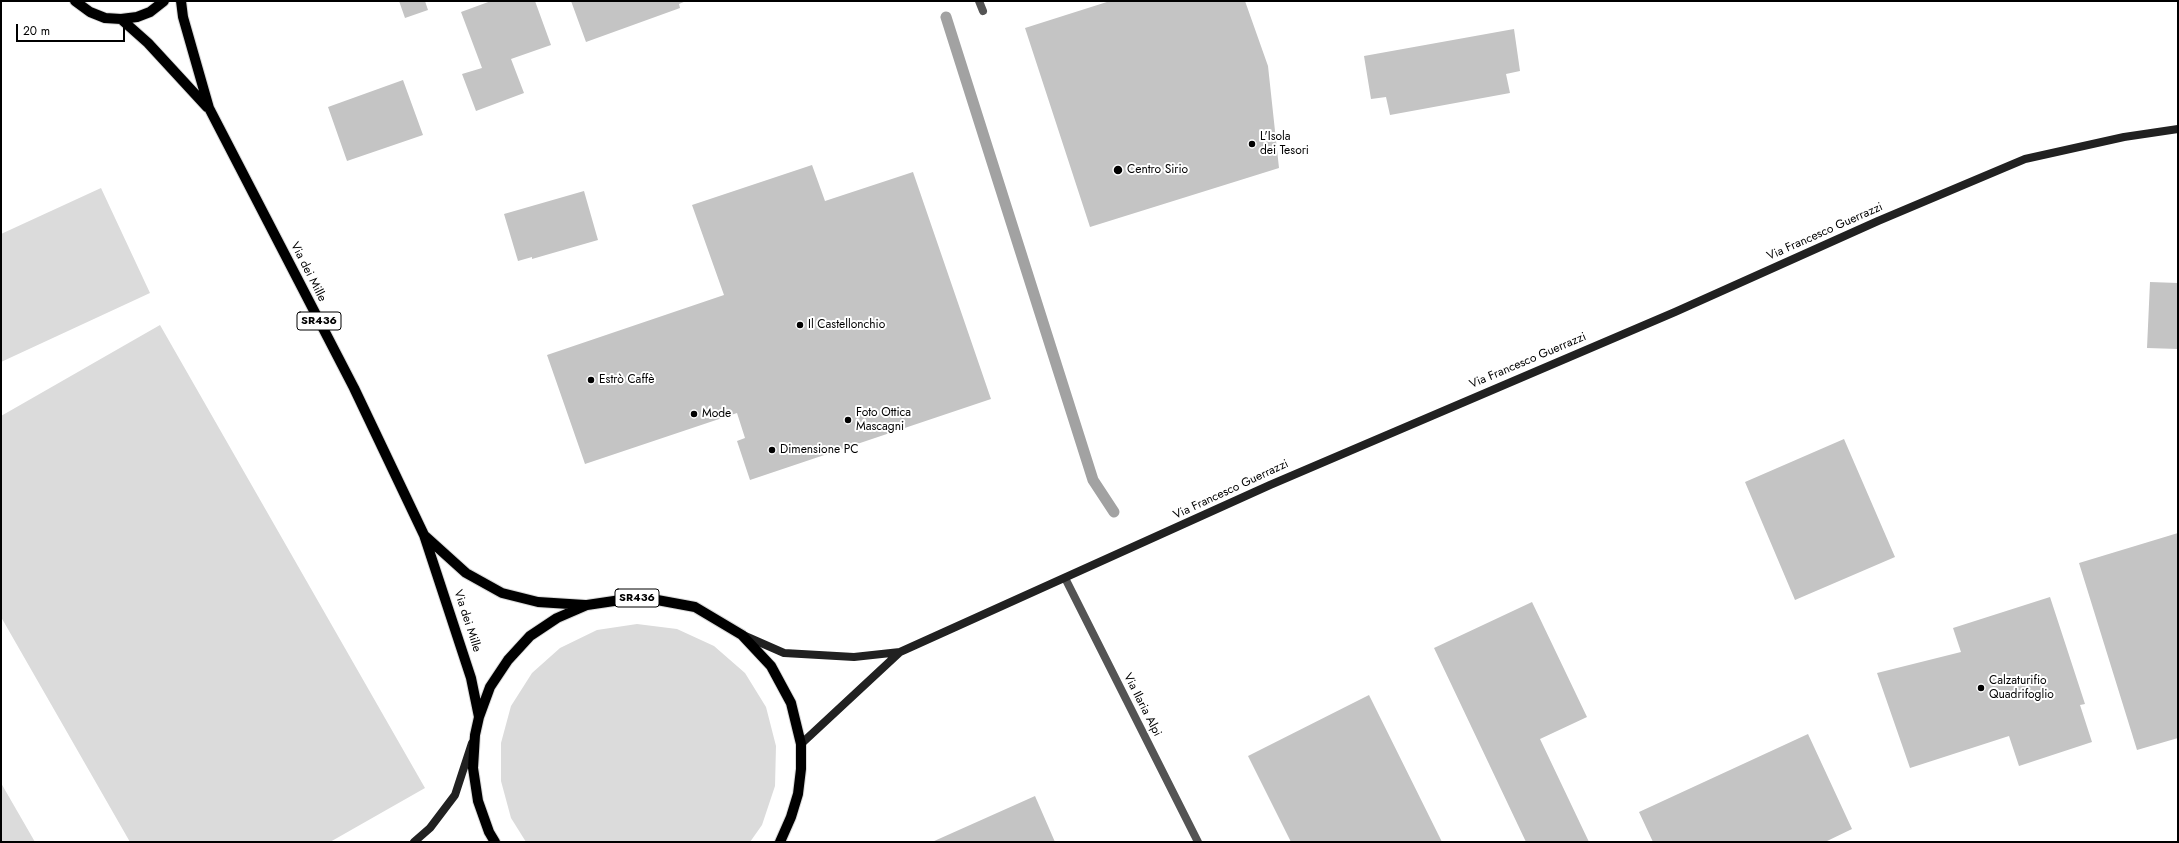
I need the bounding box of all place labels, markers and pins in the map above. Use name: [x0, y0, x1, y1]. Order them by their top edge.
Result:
place label: L'Isola dei Tesori: [1260, 130, 1309, 158]
marker: L'Isola dei Tesori: [1247, 139, 1257, 149]
place label: Centro Sirio: [1127, 163, 1188, 177]
marker: Centro Sirio: [1112, 164, 1124, 176]
place label: Il Castellonchio: [808, 318, 885, 332]
marker: Il Castellonchio: [795, 320, 805, 330]
place label: Estrò Caffè: [599, 373, 654, 387]
marker: Estrò Caffè: [586, 375, 596, 385]
place label: Foto Ottica Mascagni: [856, 406, 911, 434]
place label: Mode: [702, 407, 731, 421]
marker: Mode: [689, 409, 699, 419]
marker: Foto Ottica Mascagni: [843, 415, 853, 425]
place label: Dimensione PC: [780, 443, 859, 457]
marker: Dimensione PC: [767, 445, 777, 455]
place label: Calzaturifio Quadrifoglio: [1989, 674, 2054, 702]
marker: Calzaturifio Quadrifoglio: [1976, 683, 1986, 693]

